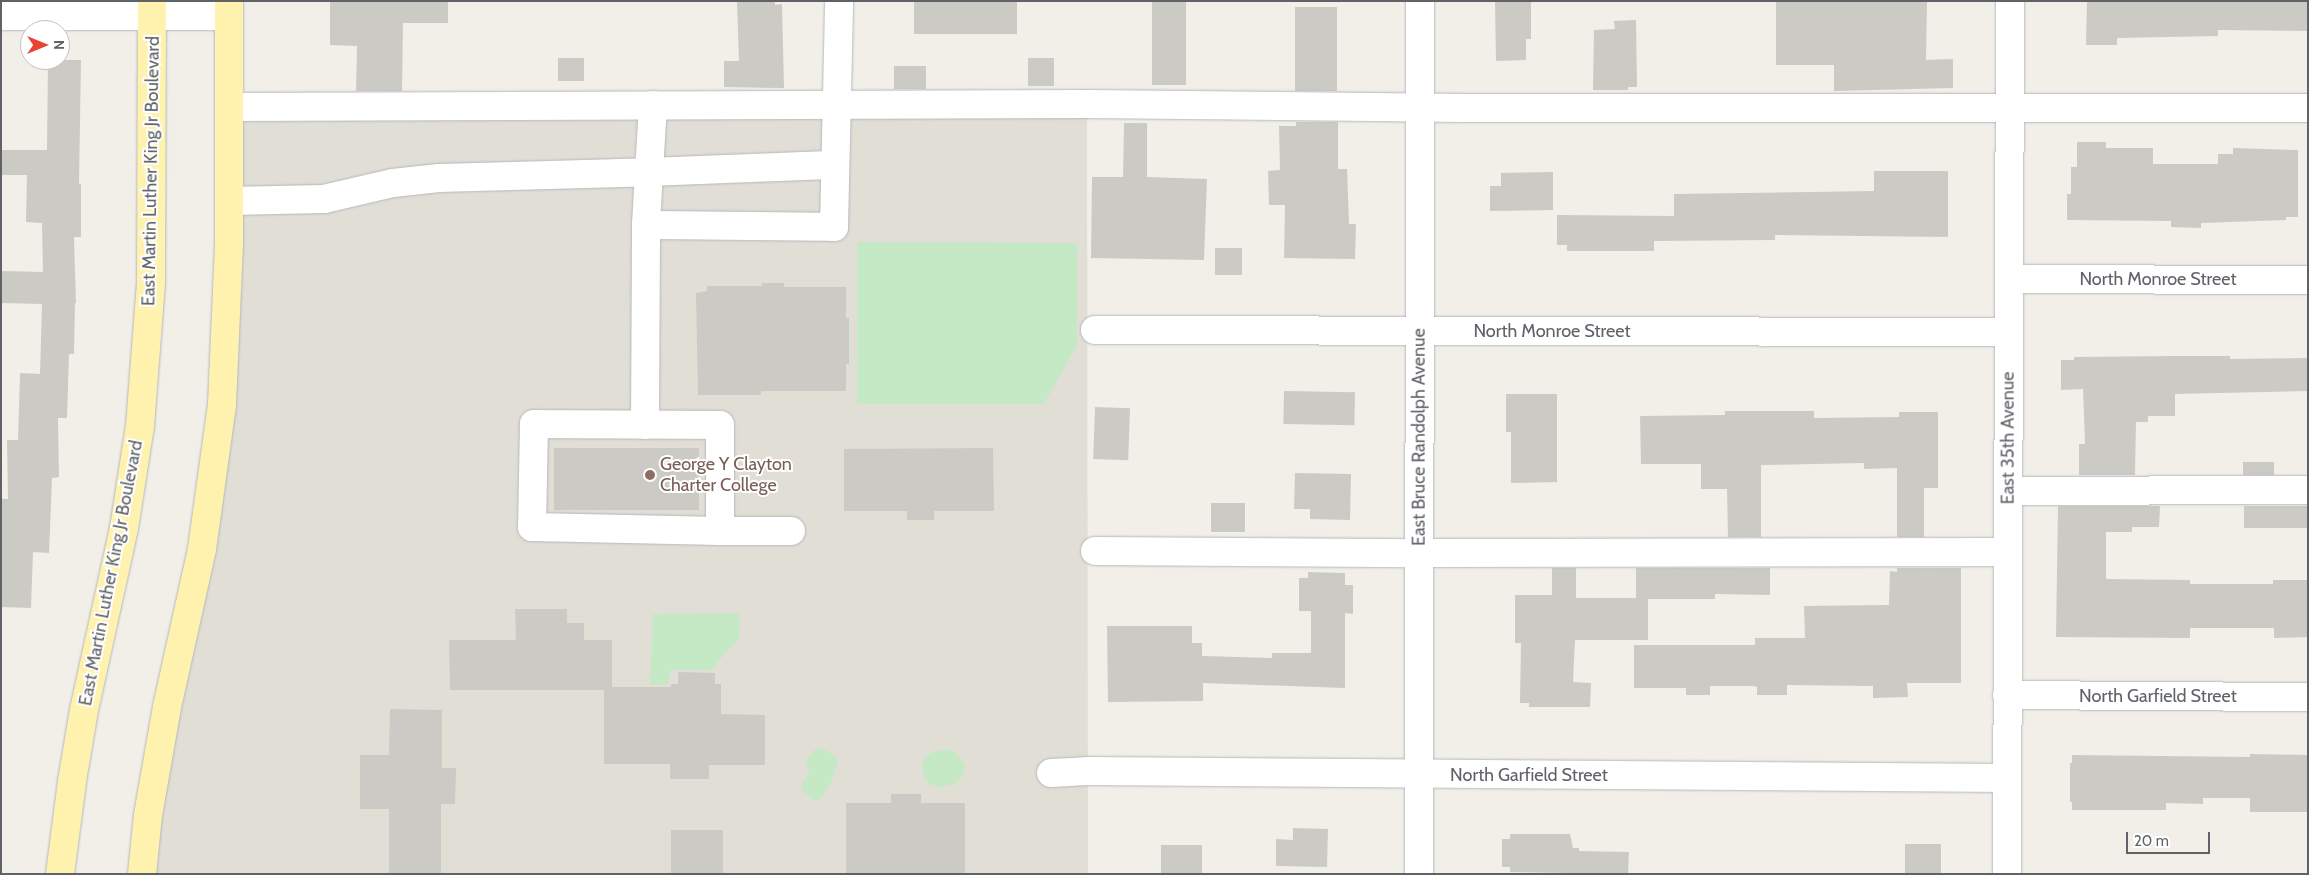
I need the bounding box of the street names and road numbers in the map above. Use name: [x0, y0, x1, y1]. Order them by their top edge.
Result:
street label: East Martin Luther King Jr Boulevard: [138, 36, 164, 306]
street label: North Monroe Street: [2079, 268, 2237, 290]
street label: North Monroe Street: [1473, 320, 1631, 342]
street label: East Bruce Randolph Avenue: [1408, 328, 1430, 546]
street label: East 35th Avenue: [1997, 372, 2019, 504]
street label: East Martin Luther King Jr Boulevard: [75, 438, 147, 708]
street label: North Garfield Street: [2079, 685, 2237, 707]
street label: North Garfield Street: [1450, 764, 1608, 786]

